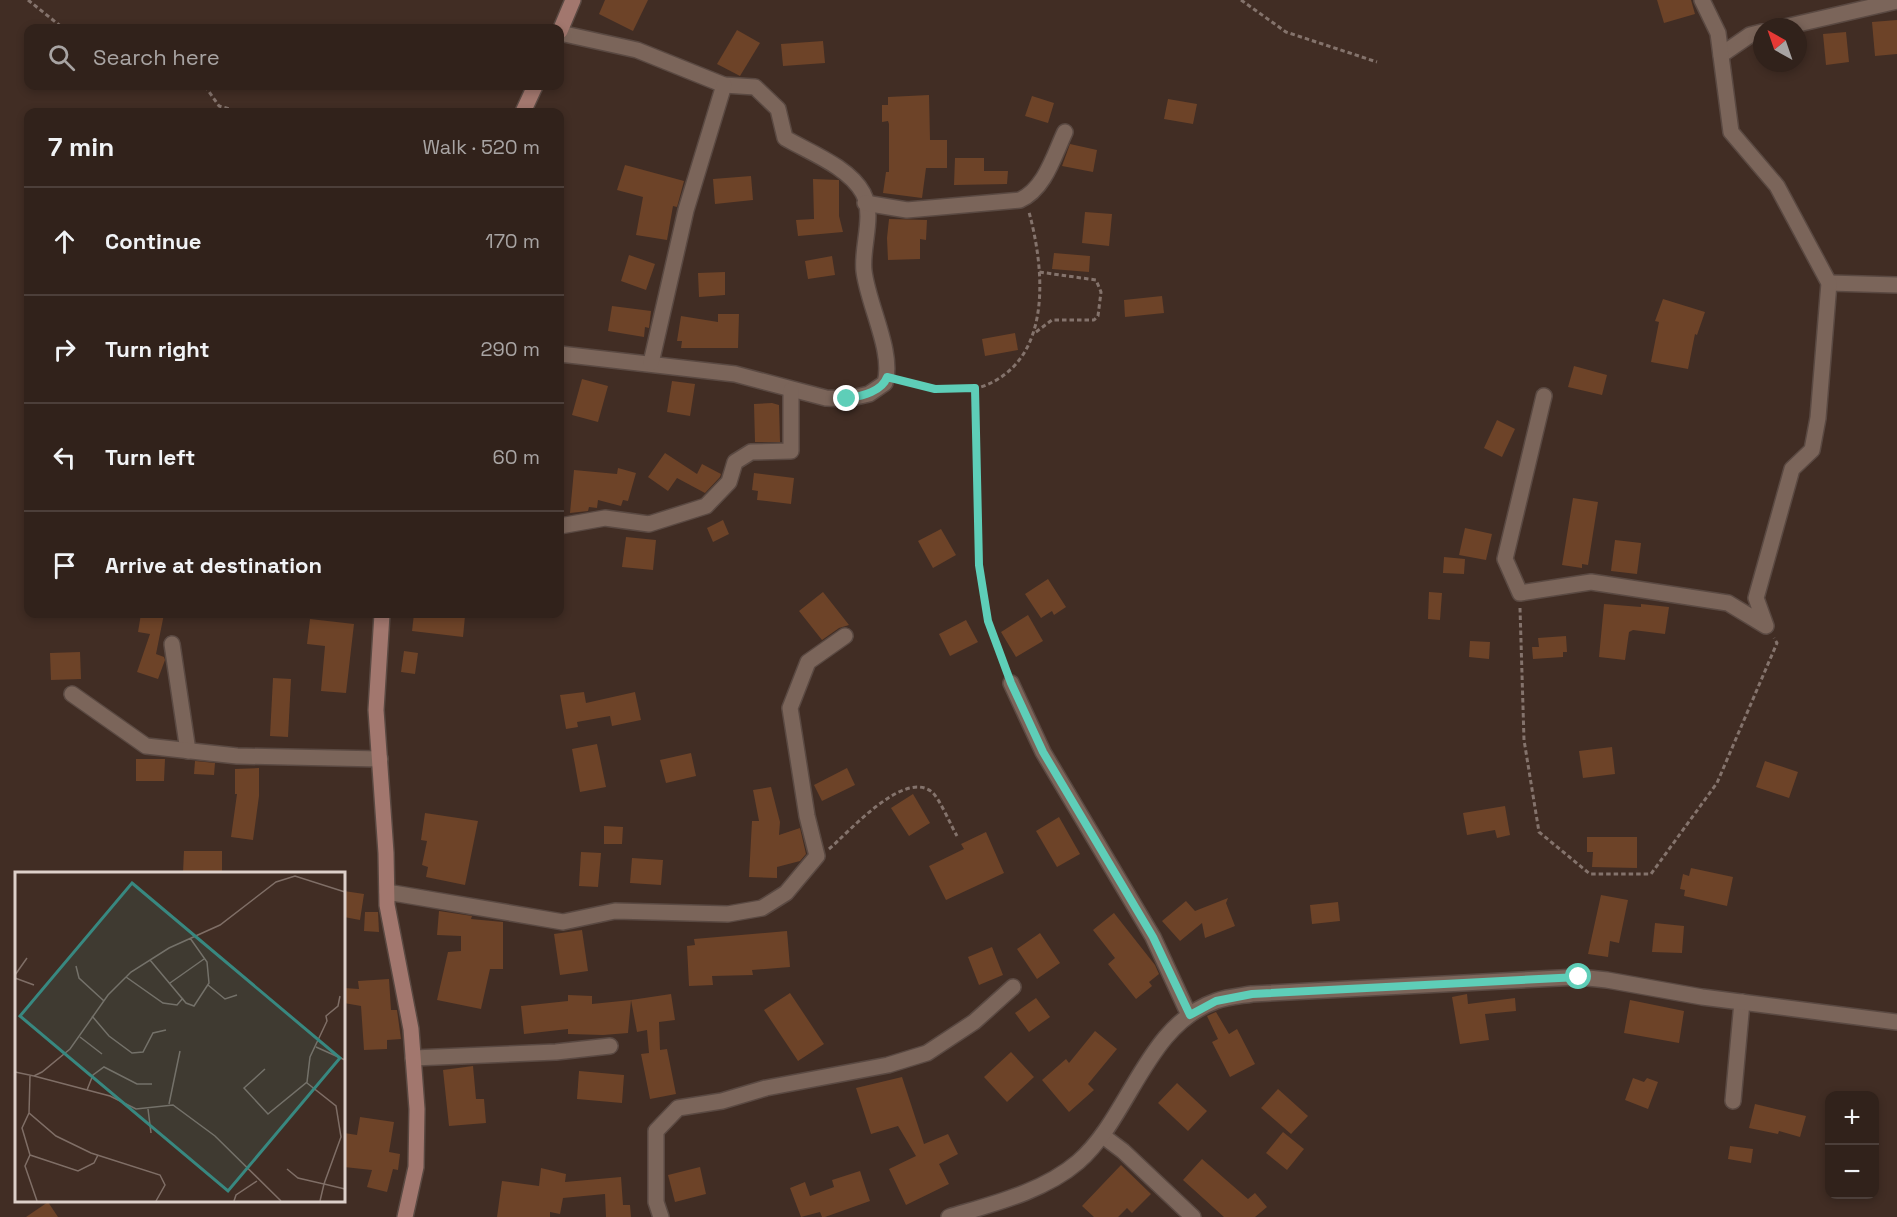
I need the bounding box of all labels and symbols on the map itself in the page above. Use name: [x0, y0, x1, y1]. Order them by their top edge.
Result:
north arrow: [1753, 18, 1807, 72]
route end: [833, 385, 859, 411]
inset map: [15, 872, 345, 1202]
route start: [1565, 963, 1591, 989]

